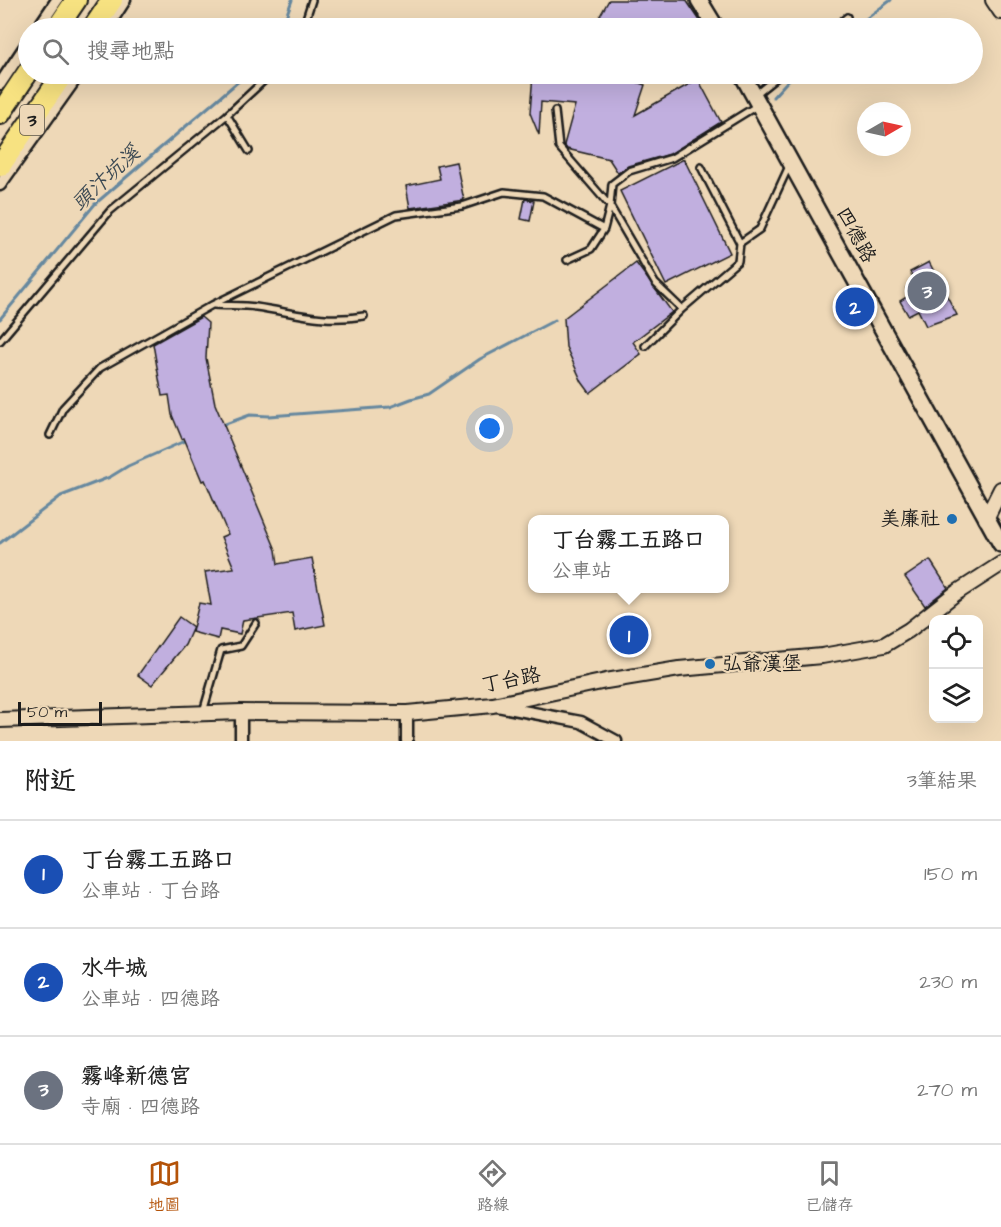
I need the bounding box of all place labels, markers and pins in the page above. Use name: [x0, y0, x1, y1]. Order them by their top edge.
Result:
pin: 3: [908, 268, 946, 314]
pin: 2: [836, 284, 874, 330]
place label: 美廉社: [880, 505, 940, 533]
marker: 美廉社: [945, 512, 959, 526]
pin: 1: [610, 612, 648, 658]
place label: 弘爺漢堡: [722, 650, 802, 678]
marker: 弘爺漢堡: [703, 657, 717, 671]

